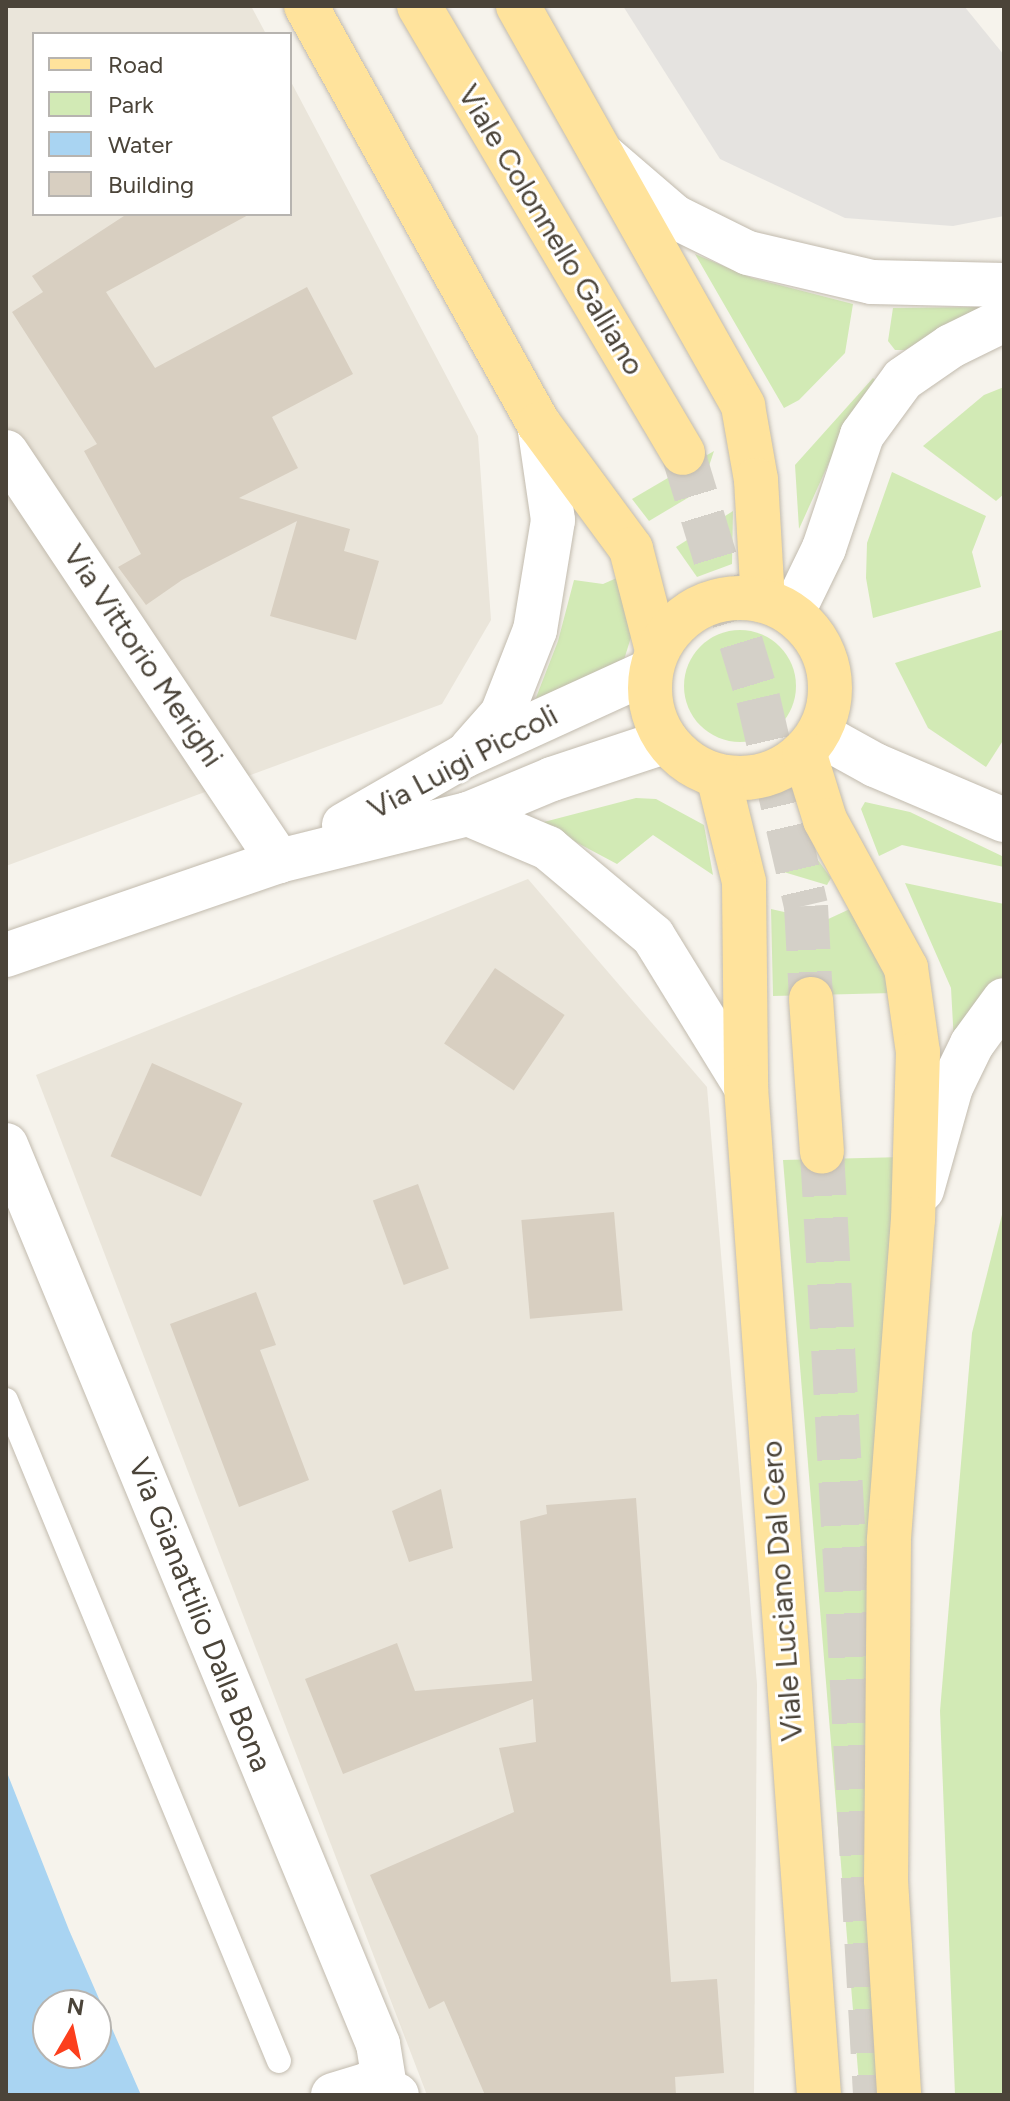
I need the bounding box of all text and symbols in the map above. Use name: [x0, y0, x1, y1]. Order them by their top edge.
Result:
legend: [32, 32, 292, 216]
text: Road: [108, 50, 163, 79]
street label: Viale Colonnello Galliano: [450, 78, 652, 382]
text: Park: [108, 90, 154, 119]
text: Water: [108, 130, 173, 159]
text: Building: [108, 170, 194, 199]
street label: Via Vittorio Merighi: [55, 538, 231, 774]
street label: Via Luigi Piccoli: [362, 697, 564, 827]
street label: Viale Luciano Dal Cero: [754, 1439, 810, 1743]
street label: Via Gianattilio Dalla Bona: [121, 1453, 279, 1777]
north arrow: [32, 1989, 112, 2069]
text: N: [65, 1992, 86, 2021]

